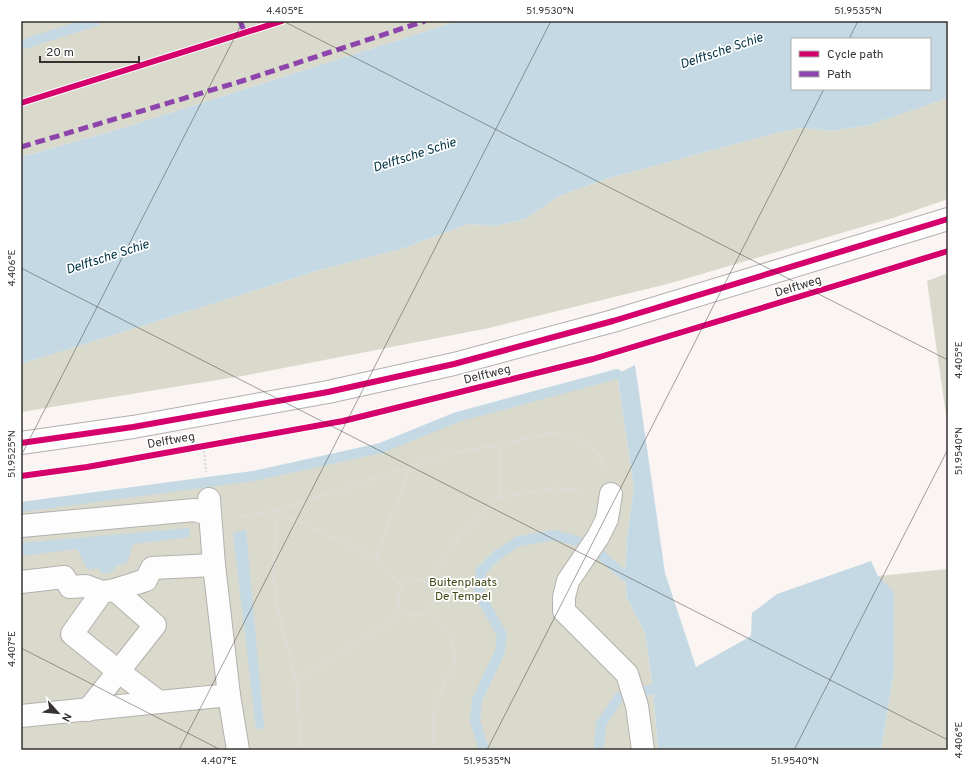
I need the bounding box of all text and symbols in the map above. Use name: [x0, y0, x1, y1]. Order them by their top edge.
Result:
text: 4.405°E: [266, 5, 304, 18]
text: 51.9530°N: [526, 5, 574, 18]
text: 51.9535°N: [834, 5, 882, 18]
water label: Delftsche Schie: [678, 30, 765, 74]
scale bar: [40, 38, 139, 64]
legend: [791, 38, 931, 90]
text: 20 m: [46, 45, 74, 61]
text: Cycle path: [827, 47, 884, 63]
text: Path: [827, 67, 852, 83]
water label: Delftsche Schie: [371, 135, 458, 177]
water label: Delftsche Schie: [64, 237, 151, 279]
text: 4.406°E: [6, 249, 19, 287]
street label: Delftweg: [773, 272, 824, 302]
text: 4.405°E: [953, 341, 966, 379]
street label: Delftweg: [462, 361, 512, 389]
text: 51.9540°N: [953, 427, 966, 475]
street label: Delftweg: [146, 429, 196, 453]
text: 51.9525°N: [6, 430, 19, 478]
park label: Buitenplaats De Tempel: [429, 575, 497, 605]
text: 4.407°E: [6, 631, 19, 667]
north arrow: [38, 693, 78, 733]
text: N: [58, 710, 74, 724]
text: 4.406°E: [953, 721, 966, 759]
text: 4.407°E: [201, 755, 237, 768]
text: 51.9535°N: [463, 755, 511, 768]
text: 51.9540°N: [771, 755, 819, 768]

